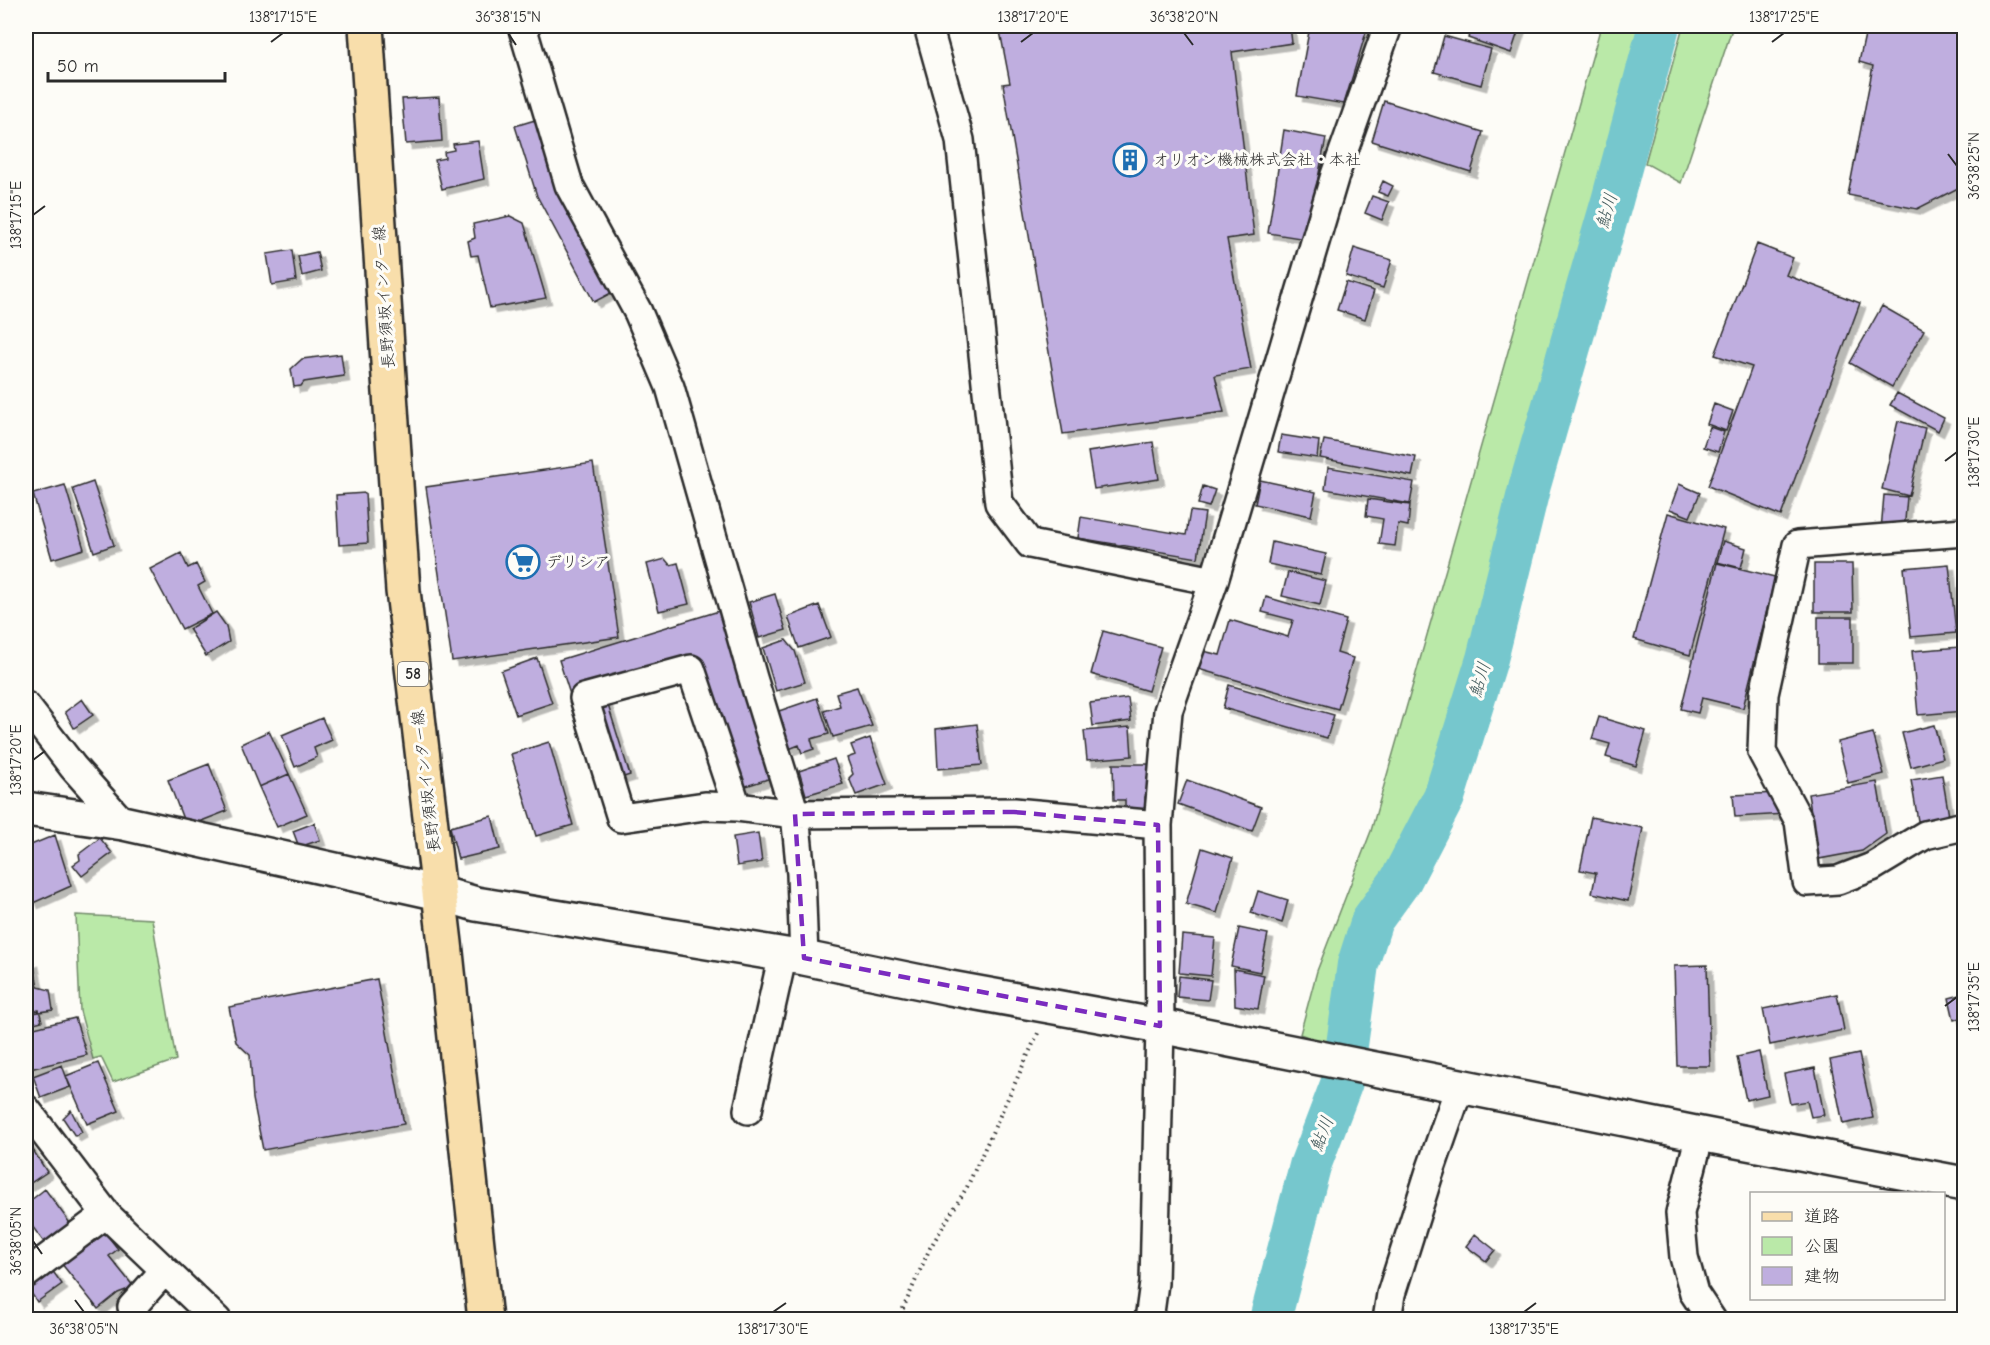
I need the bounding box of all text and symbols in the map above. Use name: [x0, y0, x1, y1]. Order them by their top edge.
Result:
text: 138°17'15"E: [249, 8, 317, 26]
text: 36°38'15"N: [475, 8, 541, 26]
text: 138°17'20"E: [997, 8, 1069, 26]
text: 36°38'20"N: [1150, 8, 1218, 26]
text: 138°17'25"E: [1749, 8, 1819, 26]
scale bar: [48, 45, 225, 83]
text: 50 m: [57, 56, 99, 77]
text: 36°38'25"N: [1965, 132, 1983, 200]
building icon: オリオン機械株式会社・本社: [1112, 142, 1148, 178]
place label: オリオン機械株式会社・本社: [1153, 151, 1361, 169]
text: 138°17'15"E: [7, 181, 25, 249]
water label: 鮎川: [1592, 191, 1622, 231]
street label: 長野須坂インター線: [370, 225, 398, 369]
text: 138°17'30"E: [1965, 417, 1983, 487]
supermarket icon: デリシア: [505, 544, 541, 580]
place label: デリシア: [546, 553, 610, 571]
water label: 鮎川: [1465, 660, 1495, 700]
road number: 58: [398, 662, 428, 686]
street label: 長野須坂インター線: [408, 709, 444, 853]
text: 138°17'20"E: [7, 724, 25, 796]
text: 138°17'35"E: [1965, 962, 1983, 1032]
water label: 鮎川: [1306, 1113, 1338, 1155]
legend: [1750, 1192, 1945, 1300]
text: 道路: [1804, 1206, 1840, 1227]
text: 36°38'05"N: [7, 1207, 25, 1275]
text: 公園: [1804, 1236, 1840, 1257]
text: 建物: [1804, 1266, 1840, 1287]
text: 36°38'05"N: [50, 1320, 118, 1338]
text: 138°17'30"E: [738, 1320, 808, 1338]
text: 138°17'35"E: [1489, 1320, 1559, 1338]

